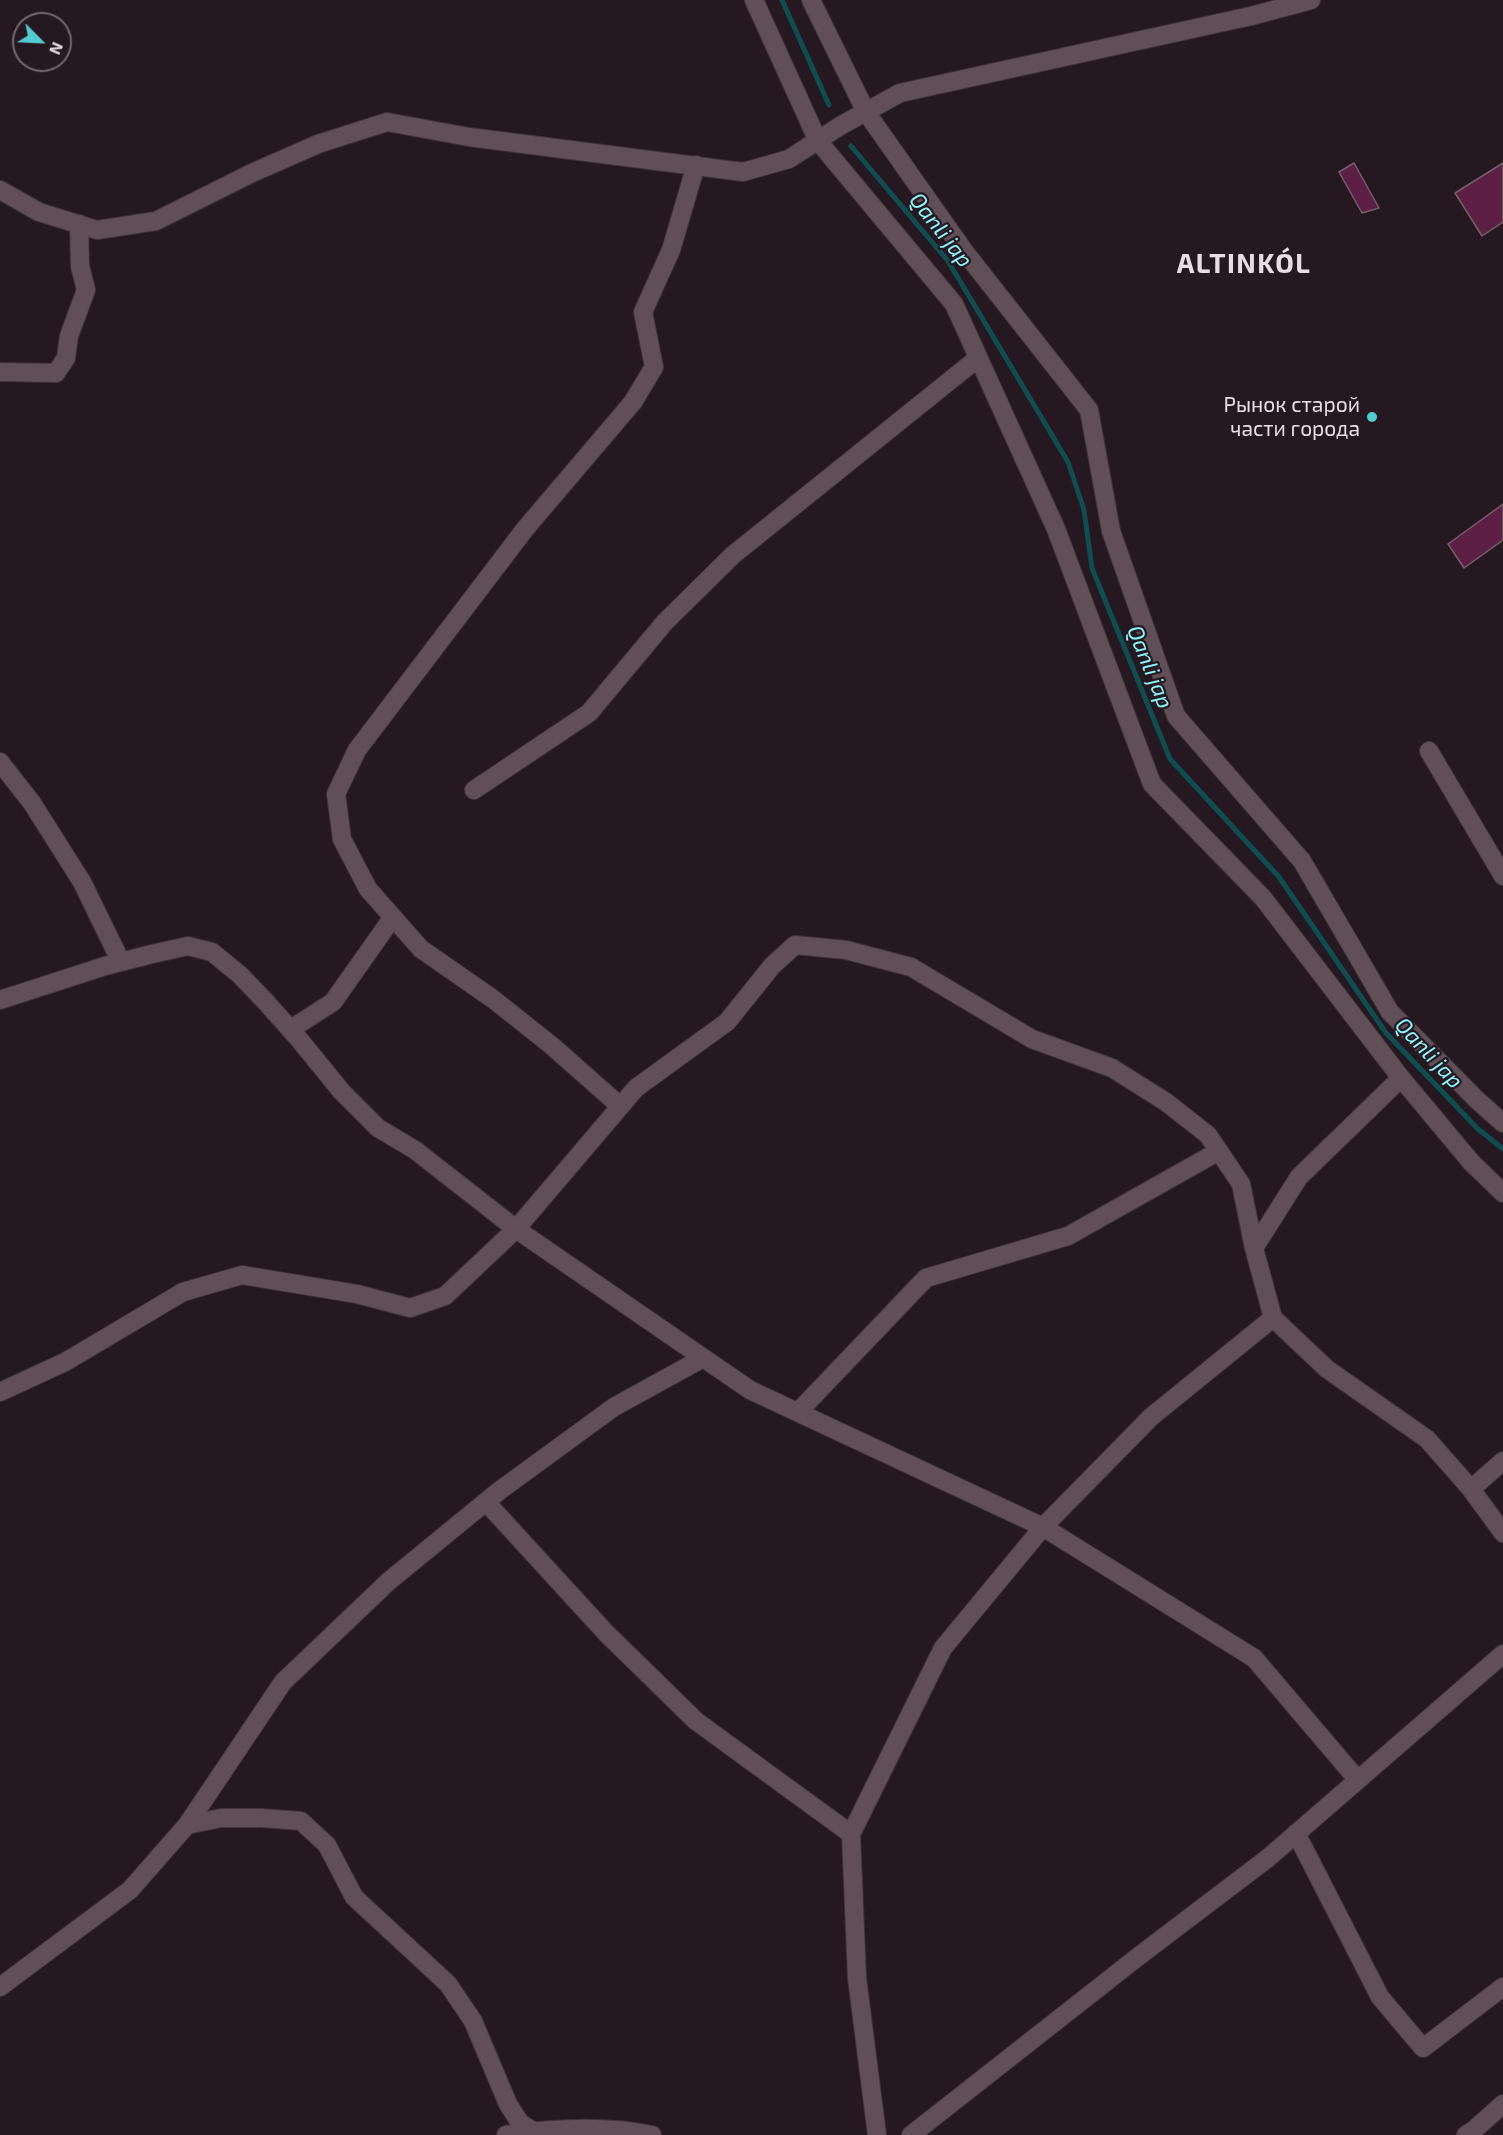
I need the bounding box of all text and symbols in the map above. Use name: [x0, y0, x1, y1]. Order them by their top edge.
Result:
north arrow: [12, 12, 72, 72]
text: N: [46, 40, 68, 58]
water label: Qanli jap: [904, 187, 978, 273]
district label: ALTINKÓL: [1177, 248, 1311, 280]
place label: Рынок старой части города: [1224, 392, 1360, 442]
marker: Рынок старой части города: [1365, 410, 1379, 424]
water label: Qanli jap: [1121, 622, 1179, 712]
water label: Qanli jap: [1390, 1012, 1468, 1094]

